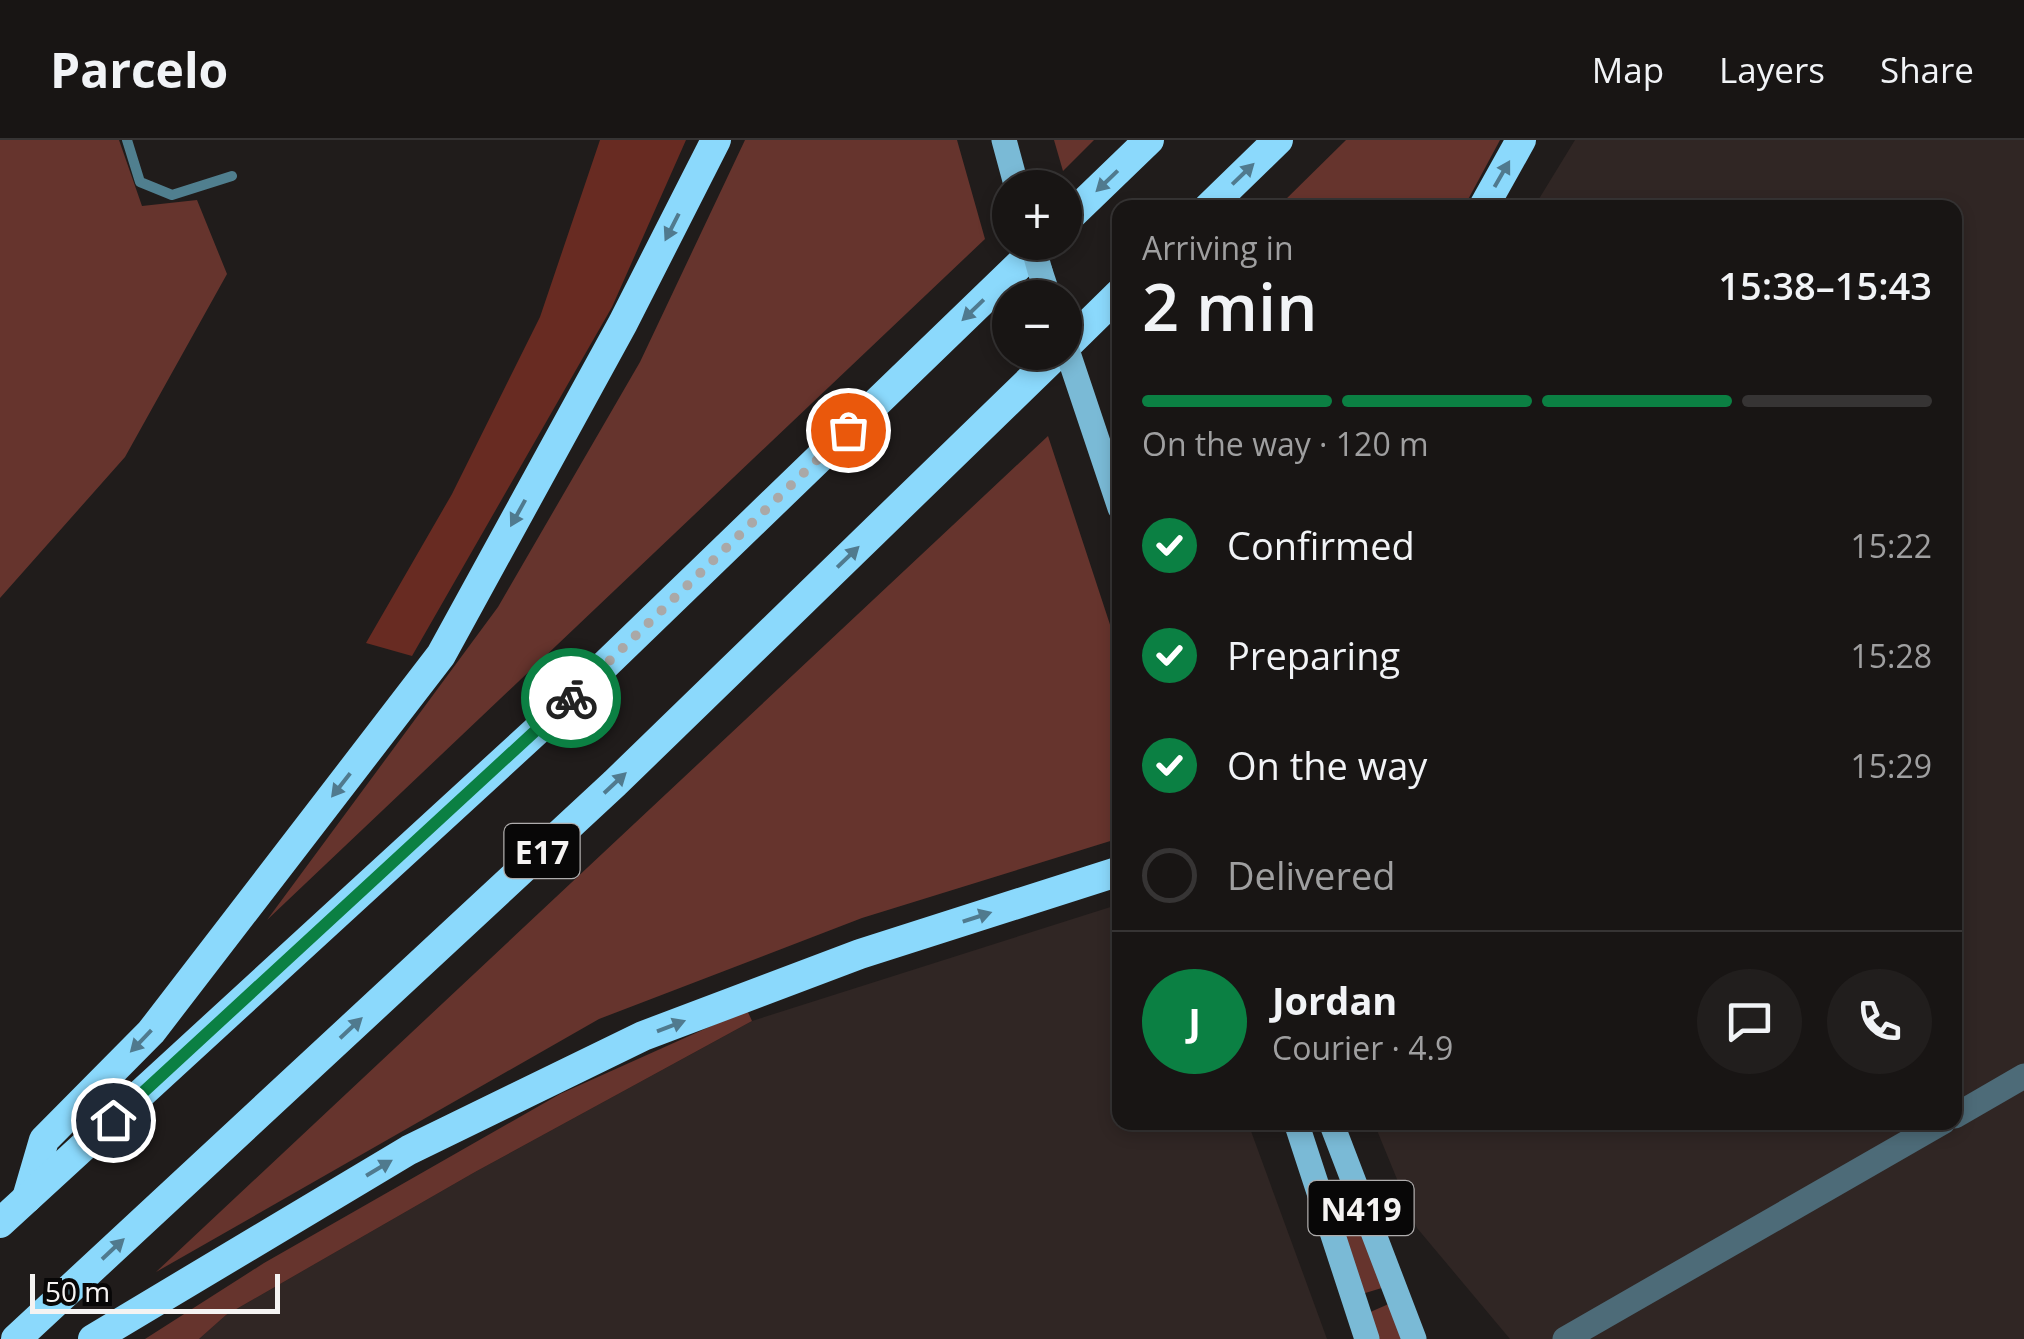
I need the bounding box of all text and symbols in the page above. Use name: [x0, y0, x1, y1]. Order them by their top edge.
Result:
text: Parcelo: [50, 37, 228, 102]
text: Map: [1592, 46, 1664, 93]
text: Layers: [1719, 46, 1825, 93]
text: Share: [1880, 46, 1974, 93]
one-way arrow: [1492, 160, 1510, 188]
one-way arrow: [1231, 163, 1255, 186]
one-way arrow: [1096, 169, 1120, 192]
map controls: [992, 170, 1082, 370]
button: +: [992, 170, 1082, 260]
one-way arrow: [664, 213, 681, 242]
text: Arriving in: [1142, 226, 1294, 269]
text: 15:38–15:43: [1718, 259, 1932, 311]
text: 2 min: [1142, 262, 1317, 350]
button: −: [992, 280, 1082, 370]
one-way arrow: [961, 298, 985, 321]
pin: [806, 388, 891, 473]
icon: bag: [821, 403, 876, 458]
text: On the way · 120 m: [1142, 422, 1429, 465]
one-way arrow: [510, 499, 527, 528]
icon: check: [1142, 518, 1197, 573]
text: Confirmed: [1227, 519, 1415, 571]
text: 15:22: [1850, 524, 1932, 567]
one-way arrow: [836, 546, 860, 569]
icon: check: [1142, 628, 1197, 683]
text: Preparing: [1227, 629, 1400, 681]
text: 15:28: [1850, 634, 1932, 677]
courier: [521, 648, 621, 748]
icon: bike: [544, 671, 599, 726]
icon: check: [1142, 738, 1197, 793]
text: On the way: [1227, 739, 1427, 791]
text: 15:29: [1850, 744, 1932, 787]
one-way arrow: [330, 771, 351, 797]
one-way arrow: [603, 772, 627, 795]
road number: E17: [504, 824, 580, 878]
text: Delivered: [1227, 849, 1396, 901]
one-way arrow: [962, 908, 992, 923]
button: chat: [1697, 969, 1802, 1074]
button: phone: [1827, 969, 1932, 1074]
text: Jordan: [1272, 974, 1397, 1026]
text: J: [1188, 995, 1201, 1047]
one-way arrow: [339, 1017, 363, 1040]
one-way arrow: [657, 1018, 687, 1033]
text: Courier · 4.9: [1272, 1026, 1453, 1069]
one-way arrow: [130, 1029, 153, 1053]
pin: [71, 1078, 156, 1163]
icon: home: [86, 1093, 141, 1148]
one-way arrow: [365, 1160, 393, 1177]
road number: N419: [1308, 1181, 1414, 1235]
one-way arrow: [101, 1238, 125, 1261]
scale bar: [30, 1269, 280, 1314]
text: 50 m: [45, 1272, 110, 1310]

